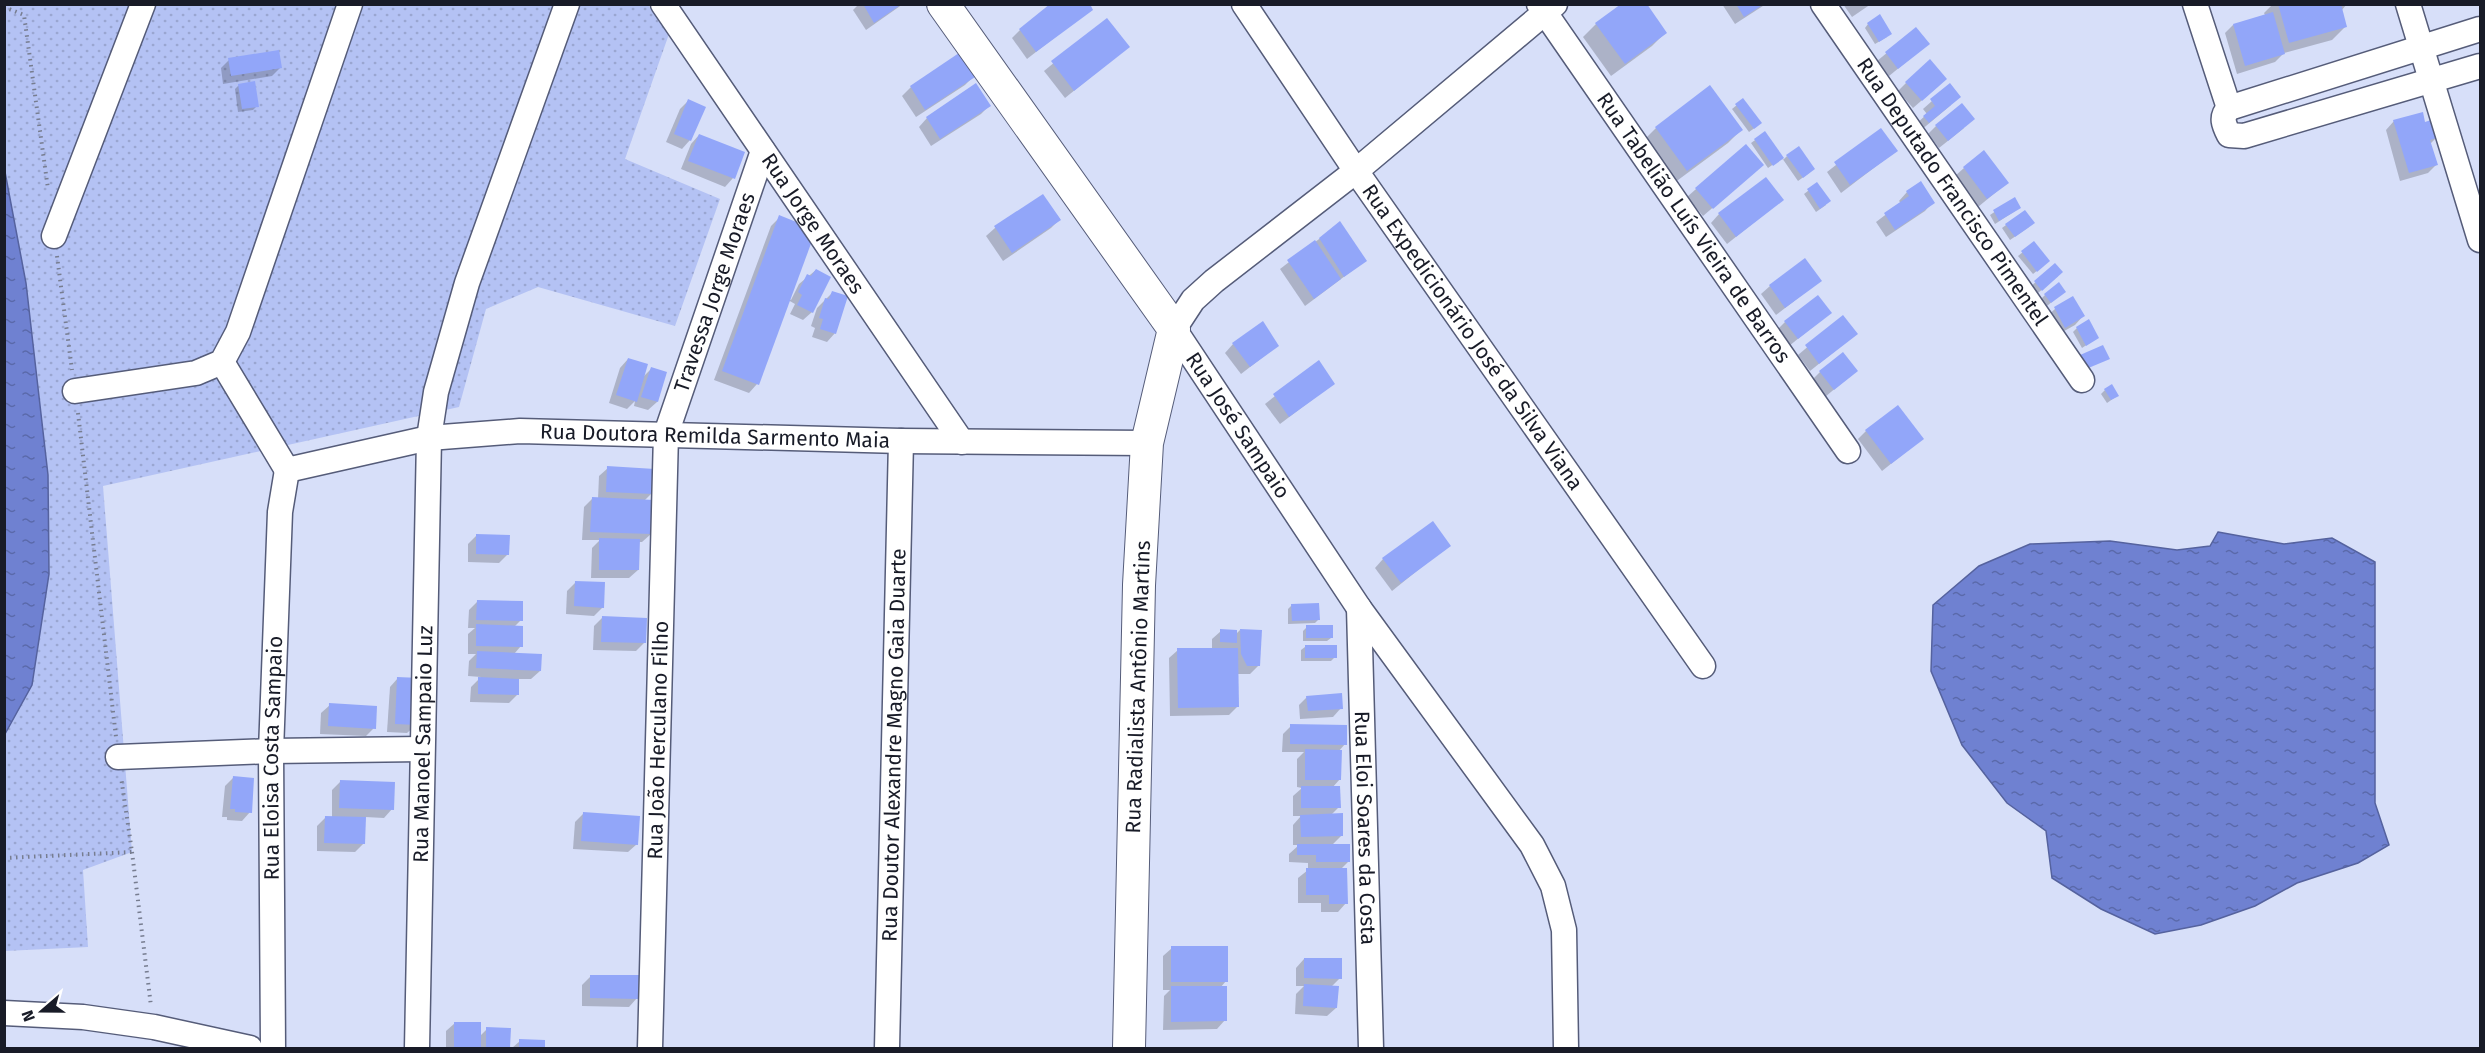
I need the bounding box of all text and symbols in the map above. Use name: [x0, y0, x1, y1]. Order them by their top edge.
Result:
street label: Rua Deputado Francisco Pimentel: [1851, 53, 2054, 331]
street label: Rua Tabelião Luís Vieira de Barros: [1591, 87, 1796, 368]
street label: Rua Jorge Moraes: [756, 148, 870, 299]
street label: Rua Expedicionário José da Silva Viana: [1356, 179, 1589, 495]
street label: Travessa Jorge Moraes: [668, 189, 761, 396]
street label: Rua José Sampaio: [1180, 347, 1296, 503]
street label: Rua Doutora Remilda Sarmento Maia: [540, 419, 891, 454]
street label: Rua Radialista Antônio Martins: [1120, 540, 1156, 834]
street label: Rua Doutor Alexandre Magno Gaia Duarte: [876, 548, 912, 942]
street label: Rua João Herculano Filho: [642, 620, 674, 860]
street label: Rua Manoel Sampaio Luz: [408, 625, 438, 863]
street label: Rua Eloisa Costa Sampaio: [258, 635, 288, 880]
street label: Rua Eloi Soares da Costa: [1349, 711, 1381, 945]
north arrow: [12, 981, 72, 1041]
text: N: [18, 1008, 39, 1024]

